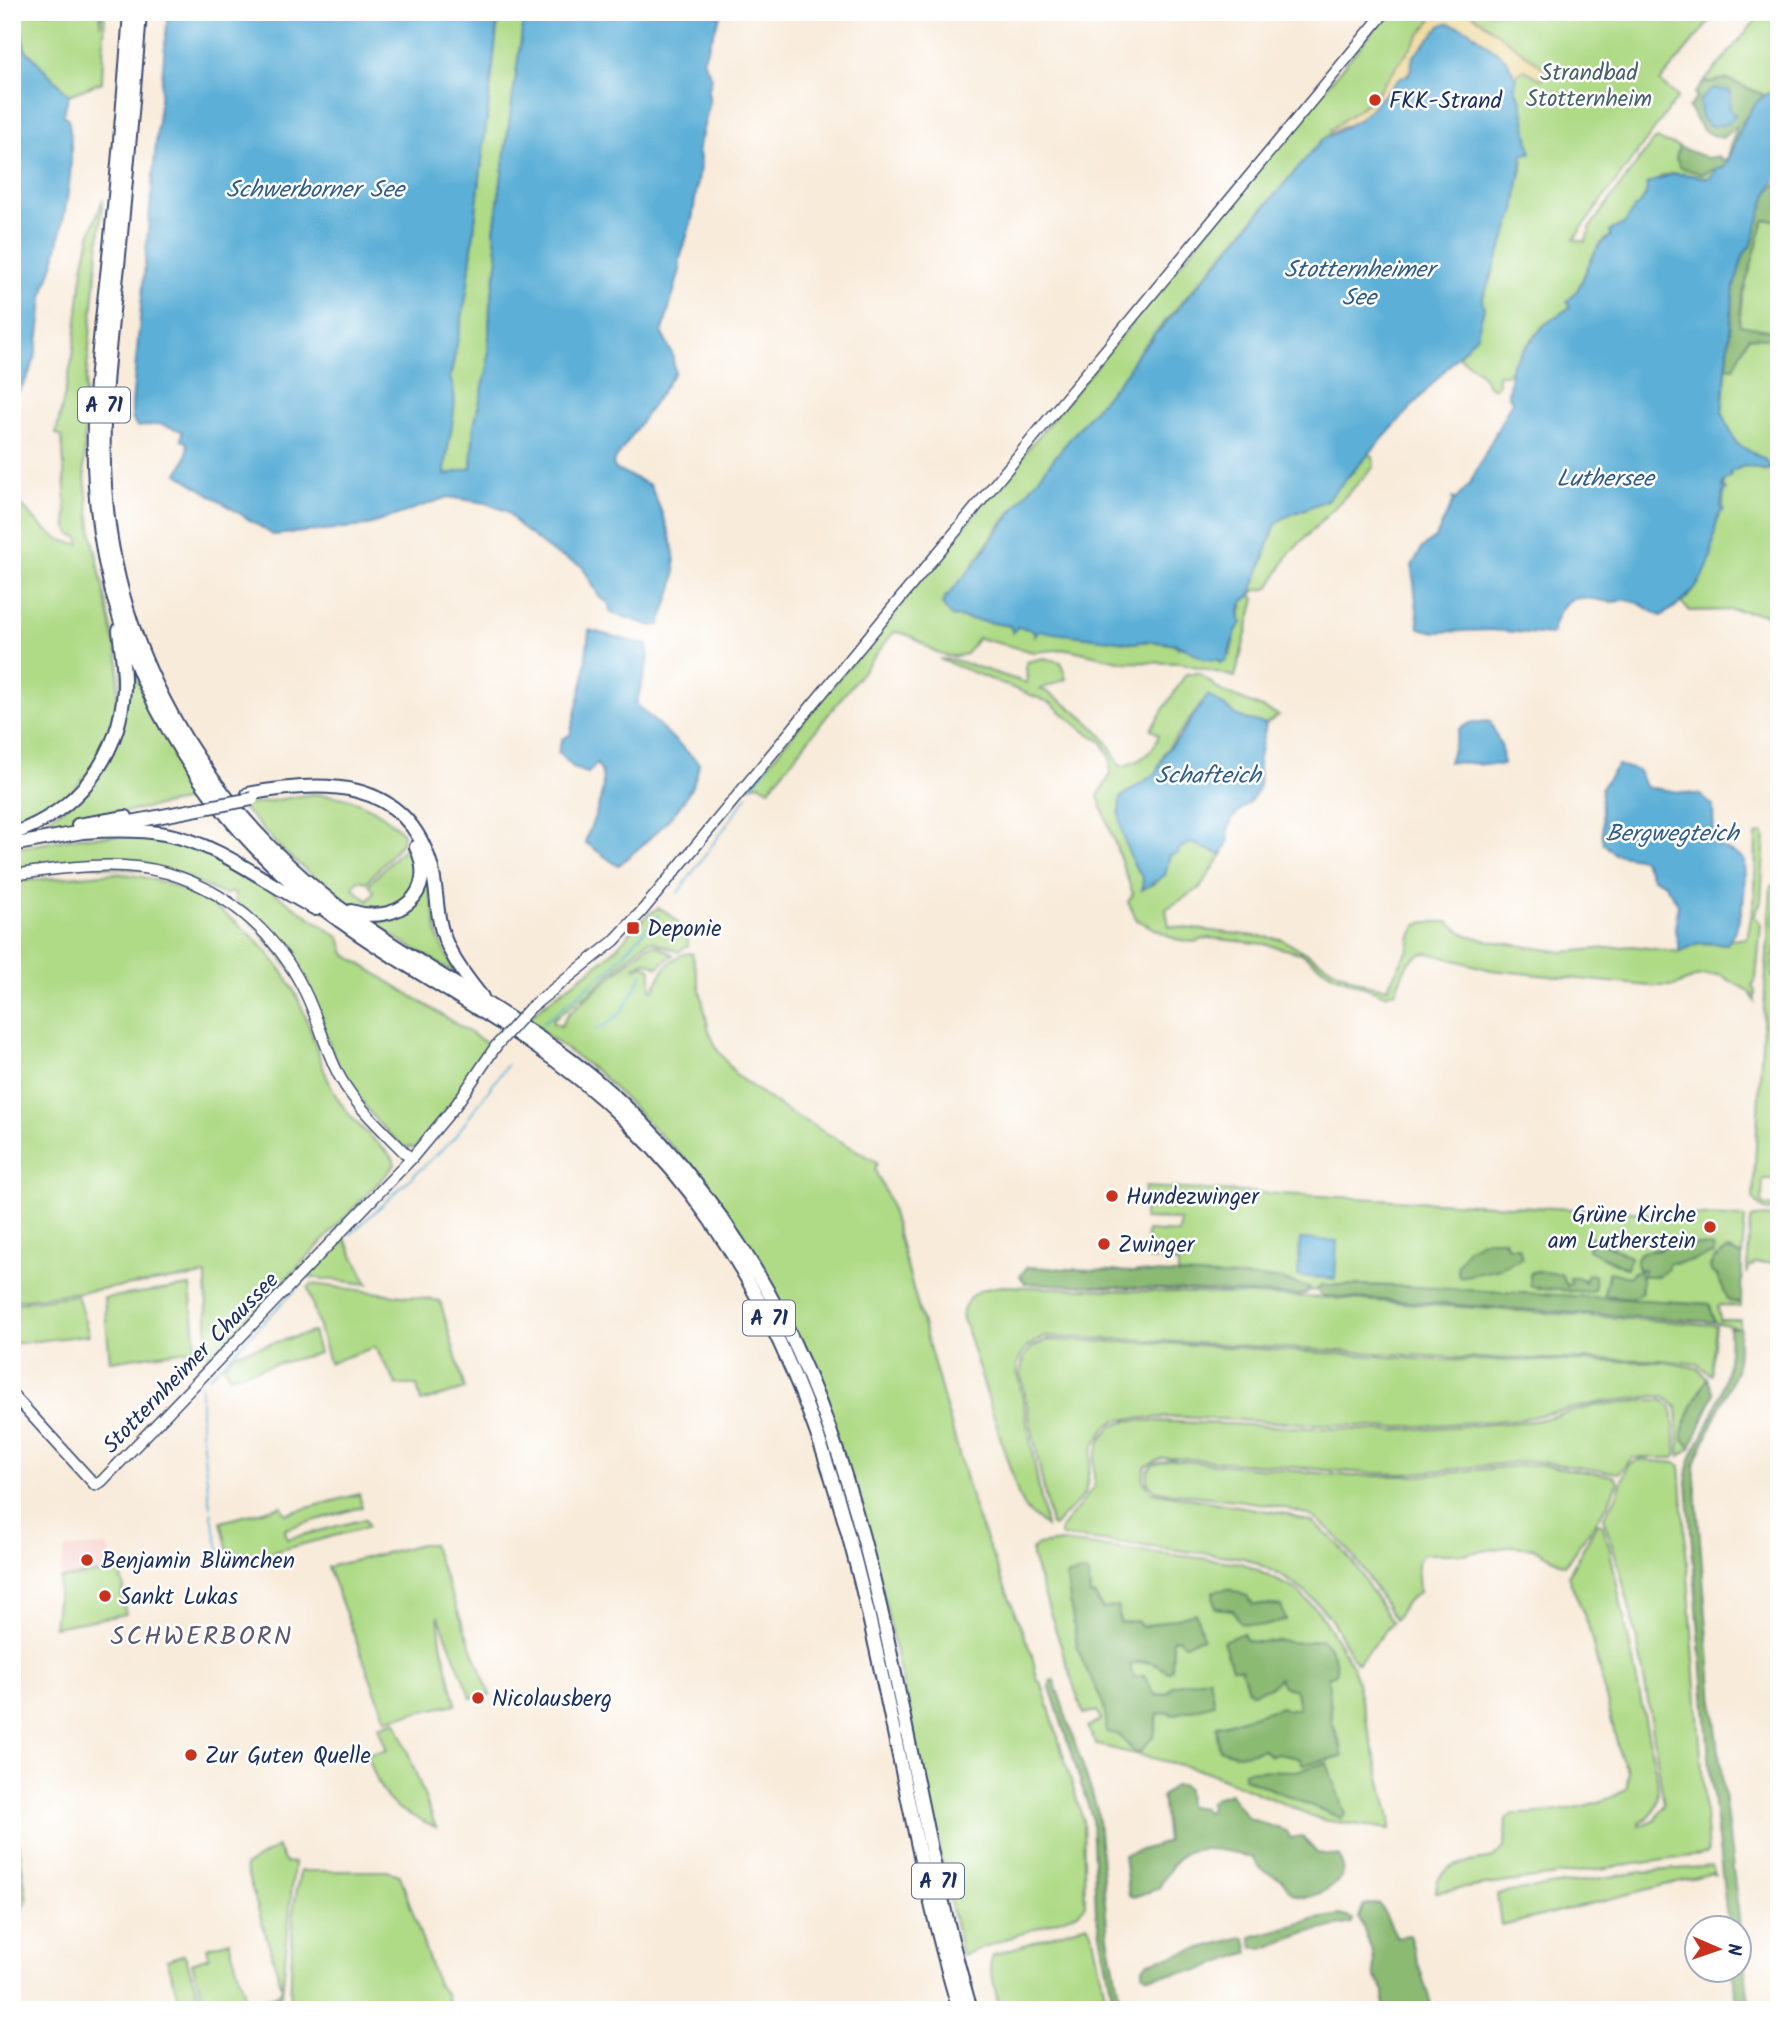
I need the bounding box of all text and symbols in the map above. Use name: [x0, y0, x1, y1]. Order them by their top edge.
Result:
park label: Strandbad Stotternheim: [1526, 56, 1652, 118]
place label: FKK-Strand: [1389, 84, 1503, 120]
marker: FKK-Strand: [1367, 92, 1383, 108]
water label: Schwerborner See: [226, 171, 406, 210]
water label: Stotternheimer See: [1284, 251, 1439, 318]
road number: A 71: [78, 388, 130, 422]
water label: Luthersee: [1556, 460, 1656, 499]
water label: Schafteich: [1155, 757, 1263, 796]
water label: Bergwegteich: [1605, 815, 1741, 854]
place label: Deponie: [647, 912, 722, 948]
marker: Deponie: [625, 920, 641, 936]
place label: Hundezwinger: [1126, 1180, 1260, 1216]
marker: Hundezwinger: [1104, 1188, 1120, 1204]
place label: Grüne Kirche am Lutherstein: [1548, 1198, 1696, 1260]
marker: Grüne Kirche am Lutherstein: [1702, 1219, 1718, 1235]
place label: Zwinger: [1118, 1228, 1196, 1264]
marker: Zwinger: [1096, 1236, 1112, 1252]
street label: Stotternheimer Chaussee: [95, 1264, 288, 1463]
road number: A 71: [743, 1300, 795, 1336]
place label: Benjamin Blümchen: [101, 1544, 295, 1580]
marker: Benjamin Blümchen: [79, 1552, 95, 1568]
place label: Sankt Lukas: [119, 1580, 238, 1616]
marker: Sankt Lukas: [97, 1588, 113, 1604]
district label: SCHWERBORN: [111, 1616, 293, 1658]
place label: Nicolausberg: [492, 1682, 612, 1718]
marker: Nicolausberg: [470, 1690, 486, 1706]
place label: Zur Guten Quelle: [205, 1739, 371, 1775]
marker: Zur Guten Quelle: [183, 1747, 199, 1763]
road number: A 71: [912, 1864, 964, 1898]
north arrow: [1682, 1913, 1752, 1983]
text: N: [1718, 1943, 1748, 1956]

